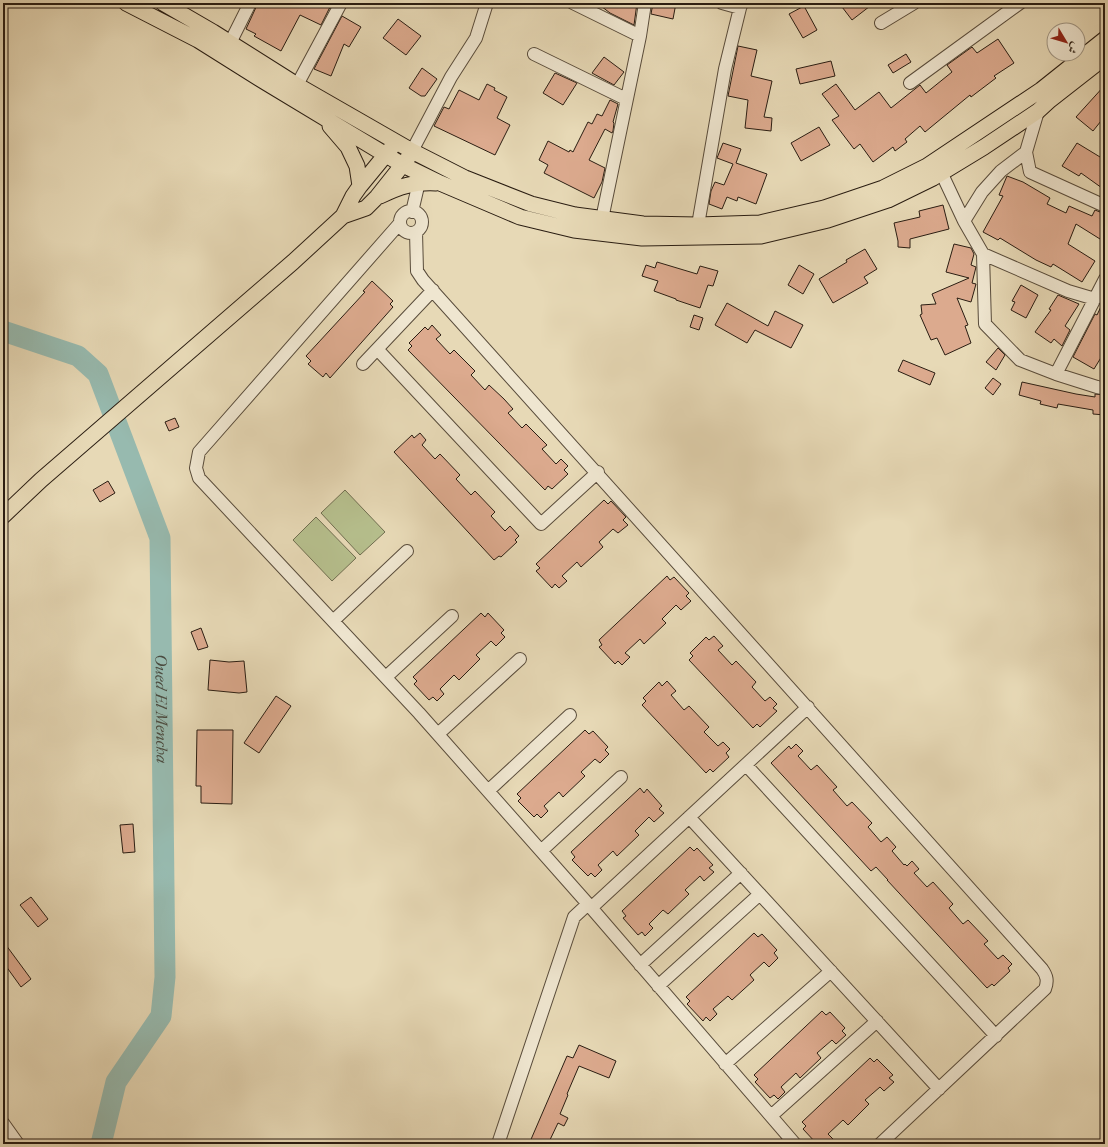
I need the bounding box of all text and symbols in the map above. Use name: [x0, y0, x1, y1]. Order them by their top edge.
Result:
north arrow: [1046, 22, 1086, 62]
text: ش: [1065, 40, 1082, 56]
water label: Oued El Mencha: [151, 654, 172, 763]

